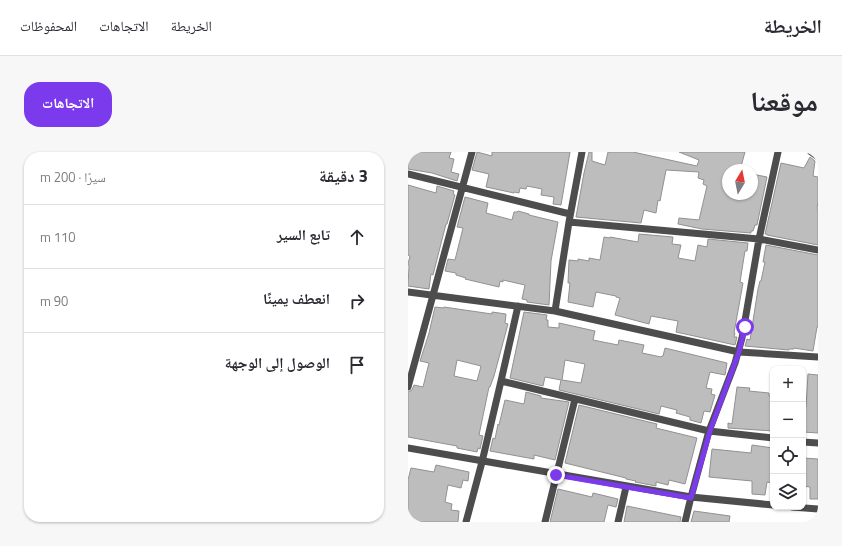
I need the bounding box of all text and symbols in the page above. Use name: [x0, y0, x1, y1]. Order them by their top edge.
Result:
text: الخريطة: [764, 11, 822, 40]
text: المحفوظات: [20, 15, 77, 36]
text: الاتجاهات: [99, 15, 149, 36]
text: الخريطة: [171, 15, 212, 36]
text: موقعنا: [750, 79, 818, 122]
button: الاتجاهات: [24, 82, 112, 127]
text: 3 دقيقة: [319, 163, 368, 189]
north arrow: [722, 164, 758, 200]
text: سيرًا · 200 m: [40, 167, 106, 187]
text: تابع السير: [277, 223, 330, 246]
icon: ahead: [346, 226, 368, 248]
text: 110 m: [40, 227, 76, 247]
text: انعطف يمينًا: [263, 287, 330, 310]
icon: right: [346, 290, 368, 312]
text: 90 m: [40, 291, 68, 311]
route start: [736, 318, 754, 336]
text: الوصول إلى الوجهة: [225, 351, 330, 374]
icon: arrive: [346, 354, 368, 376]
map controls: [770, 366, 806, 510]
button: +: [770, 366, 806, 402]
button: −: [770, 402, 806, 438]
button: locate: [770, 438, 806, 474]
route end: [547, 466, 565, 484]
button: layers: [770, 474, 806, 510]

